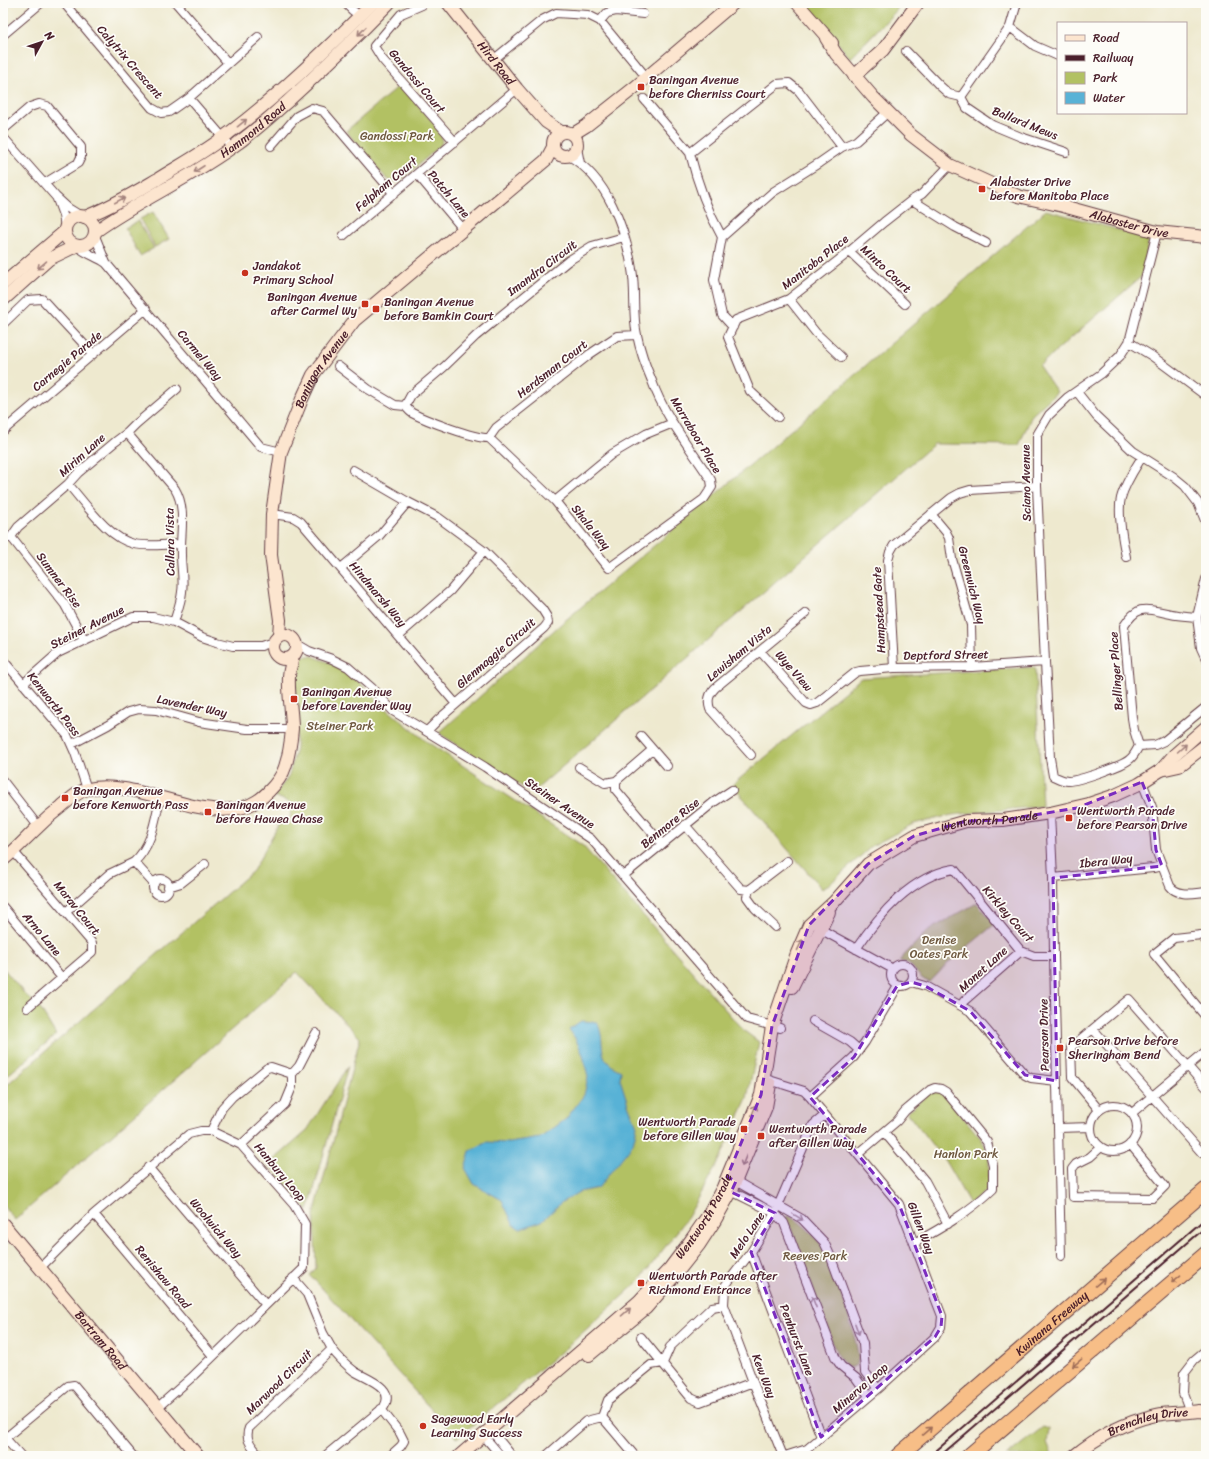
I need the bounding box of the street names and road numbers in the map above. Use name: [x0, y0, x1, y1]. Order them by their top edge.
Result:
street label: Calytrix Crescent: [91, 20, 169, 104]
street label: Hird Road: [471, 36, 521, 91]
street label: Gandossi Court: [383, 44, 452, 119]
street label: Hammond Road: [215, 96, 292, 164]
street label: Ballard Mews: [989, 100, 1061, 146]
street label: Felpham Court: [350, 150, 423, 217]
street label: Patch Lane: [422, 165, 476, 223]
street label: Alabaster Drive: [1086, 203, 1170, 244]
street label: Manitoba Place: [776, 228, 854, 296]
street label: Imandra Circuit: [501, 234, 582, 303]
street label: Minto Court: [855, 239, 917, 299]
street label: Carmel Way: [172, 324, 229, 386]
street label: Carnegie Parade: [27, 325, 107, 397]
street label: Baningan Avenue: [288, 325, 355, 412]
street label: Herdsman Court: [511, 334, 593, 404]
street label: Marraboor Place: [664, 392, 728, 478]
street label: Mirim Lane: [53, 427, 111, 483]
street label: Sciano Avenue: [1014, 444, 1038, 522]
street label: Shala Way: [565, 499, 617, 556]
street label: Callara Vista: [158, 507, 182, 576]
street label: Greenwich Way: [952, 544, 993, 627]
street label: Sumner Rise: [30, 547, 88, 613]
street label: Hindmarsh Way: [343, 556, 413, 633]
street label: Hampstead Gate: [866, 566, 892, 654]
street label: Steiner Avenue: [46, 599, 128, 655]
street label: Glenmaggie Circuit: [451, 612, 541, 694]
street label: Lewisham Vista: [701, 618, 778, 687]
street label: Bellinger Place: [1102, 631, 1130, 711]
street label: Deptford Street: [903, 643, 989, 667]
street label: Wye View: [770, 645, 819, 697]
street label: Kenworth Pass: [21, 667, 87, 742]
street label: Lavender Way: [155, 688, 230, 724]
street label: Steiner Avenue: [520, 771, 600, 835]
street label: Benmore Rise: [635, 792, 705, 854]
street label: Wentworth Parade: [938, 804, 1039, 839]
street label: Ibera Way: [1078, 847, 1134, 875]
street label: Marav Court: [48, 876, 106, 940]
street label: Kirkley Court: [977, 880, 1040, 949]
street label: Arno Lane: [16, 906, 67, 961]
street label: Monet Lane: [953, 940, 1013, 998]
street label: Pearson Drive: [1032, 998, 1056, 1072]
street label: Hanbury Loop: [248, 1137, 312, 1207]
street label: Wentworth Parade: [669, 1170, 739, 1264]
street label: Woolwich Way: [184, 1193, 249, 1264]
street label: Gillen Way: [901, 1198, 941, 1258]
street label: Melo Lane: [723, 1207, 771, 1263]
street label: Renishaw Road: [129, 1240, 197, 1315]
street label: Kwinana Freeway: [1010, 1285, 1094, 1362]
street label: Penhurst Lane: [773, 1301, 821, 1379]
street label: Bartram Road: [69, 1305, 133, 1376]
street label: Marwood Circuit: [240, 1343, 319, 1420]
street label: Kew Way: [745, 1350, 783, 1402]
street label: Minerva Loop: [827, 1356, 894, 1419]
street label: Brenchley Drive: [1103, 1401, 1189, 1443]

